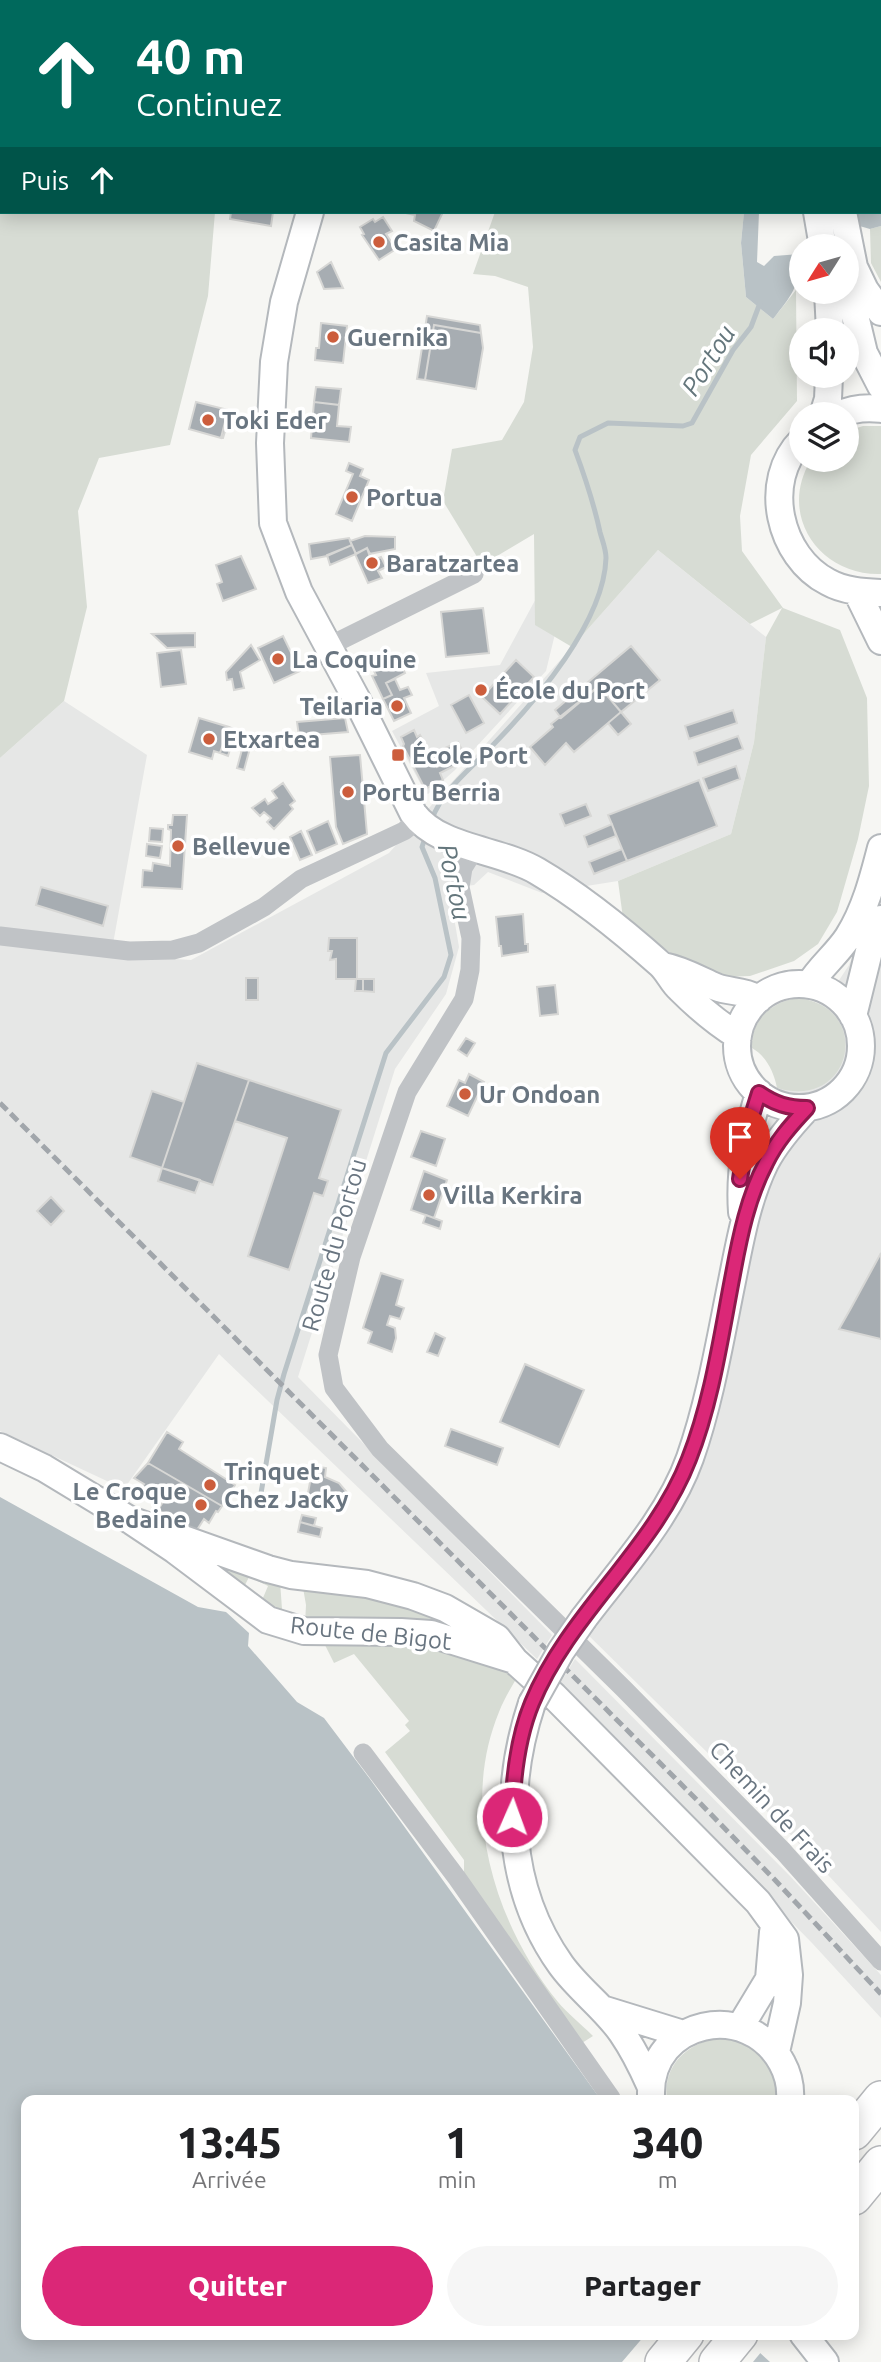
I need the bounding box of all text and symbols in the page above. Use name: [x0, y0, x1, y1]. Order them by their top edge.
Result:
icon: ahead: [21, 28, 112, 119]
text: 40 m: [136, 28, 245, 83]
text: Continuez: [136, 86, 282, 122]
icon: ahead: [83, 161, 121, 199]
text: Puis: [21, 166, 69, 195]
place label: Casita Mia: [393, 229, 509, 256]
marker: Casita Mia: [371, 234, 387, 250]
north arrow: [789, 234, 859, 304]
map controls: [789, 234, 859, 472]
button: sound: [789, 318, 859, 388]
water label: Portou: [675, 320, 741, 400]
place label: Guernika: [347, 324, 448, 351]
marker: Guernika: [325, 329, 341, 345]
button: layers: [789, 402, 859, 472]
place label: Toki Eder: [222, 407, 327, 434]
marker: Toki Eder: [200, 412, 216, 428]
place label: Portua: [366, 484, 443, 511]
marker: Portua: [344, 489, 360, 505]
place label: Baratzartea: [386, 550, 519, 577]
marker: Baratzartea: [364, 555, 380, 571]
place label: La Coquine: [292, 646, 417, 673]
marker: La Coquine: [270, 651, 286, 667]
place label: École du Port: [495, 675, 645, 704]
marker: École du Port: [473, 682, 489, 698]
place label: Teilaria: [300, 693, 383, 720]
marker: Teilaria: [389, 698, 405, 714]
place label: Etxartea: [223, 726, 320, 753]
marker: Etxartea: [201, 731, 217, 747]
place label: École Port: [412, 740, 528, 769]
marker: École Port: [390, 747, 406, 763]
place label: Portu Berria: [362, 779, 500, 806]
marker: Portu Berria: [340, 784, 356, 800]
place label: Bellevue: [192, 833, 291, 860]
marker: Bellevue: [170, 838, 186, 854]
water label: Portou: [433, 841, 477, 923]
place label: Ur Ondoan: [479, 1081, 600, 1108]
marker: Ur Ondoan: [457, 1086, 473, 1102]
pin: [710, 1107, 770, 1179]
icon: arrive: [721, 1118, 759, 1156]
street label: Route du Portou: [296, 1156, 372, 1334]
place label: Villa Kerkira: [443, 1182, 583, 1209]
marker: Villa Kerkira: [421, 1187, 437, 1203]
place label: Trinquet Chez Jacky: [224, 1458, 349, 1513]
marker: Trinquet Chez Jacky: [202, 1477, 218, 1493]
place label: Le Croque Bedaine: [73, 1478, 187, 1533]
marker: Le Croque Bedaine: [193, 1497, 209, 1513]
street label: Route de Bigot: [289, 1611, 453, 1655]
street label: Chemin de Frais: [704, 1736, 840, 1878]
position arrow: [475, 1780, 549, 1854]
text: 13:45: [177, 2119, 282, 2166]
text: 1: [445, 2119, 469, 2166]
text: 340: [632, 2119, 703, 2166]
text: Arrivée: [192, 2167, 267, 2192]
text: min: [438, 2167, 476, 2192]
text: m: [658, 2167, 678, 2192]
button: Quitter: [42, 2246, 433, 2326]
button: Partager: [447, 2246, 838, 2326]

